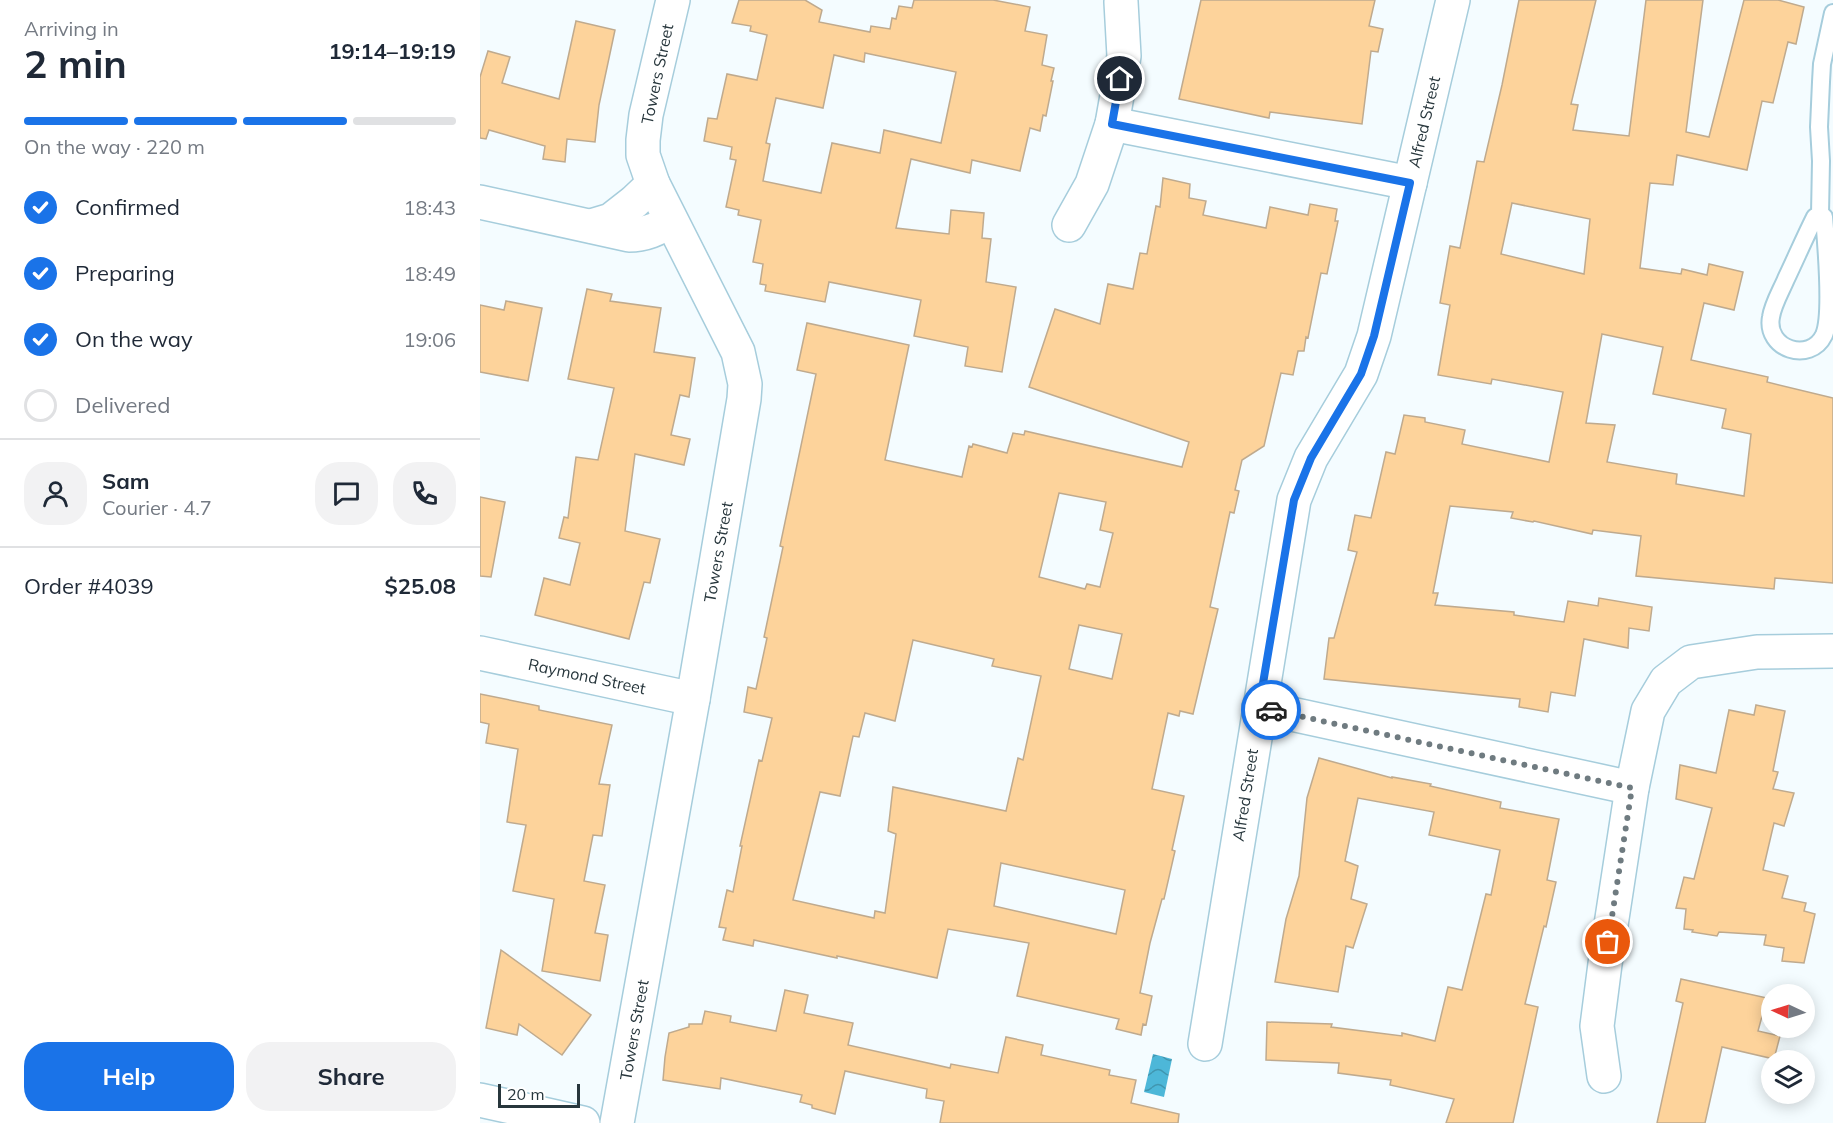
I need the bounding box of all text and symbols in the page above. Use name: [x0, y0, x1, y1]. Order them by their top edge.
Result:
text: Arriving in: [24, 16, 119, 41]
street label: Towers Street: [637, 22, 677, 126]
text: 19:14–19:19: [328, 37, 456, 65]
text: 2 min: [24, 39, 127, 88]
pin: [1094, 53, 1145, 104]
icon: home: [1103, 62, 1136, 95]
street label: Alfred Street: [1404, 74, 1444, 170]
text: On the way · 220 m: [24, 134, 205, 159]
icon: check: [24, 191, 57, 224]
text: Confirmed: [75, 193, 180, 221]
text: 18:43: [403, 195, 456, 220]
icon: check: [24, 257, 57, 290]
text: Preparing: [75, 259, 175, 287]
text: 18:49: [403, 261, 456, 286]
icon: check: [24, 323, 57, 356]
text: On the way: [75, 325, 193, 353]
text: 19:06: [403, 327, 456, 352]
text: Delivered: [75, 391, 170, 419]
button: person: [24, 462, 87, 525]
button: chat: [315, 462, 378, 525]
button: phone: [393, 462, 456, 525]
text: Sam: [102, 467, 150, 495]
text: Courier · 4.7: [102, 495, 212, 520]
street label: Towers Street: [699, 500, 737, 604]
text: Order #4039: [24, 572, 154, 600]
text: $25.08: [385, 572, 456, 600]
street label: Raymond Street: [526, 654, 648, 698]
courier: [1241, 680, 1301, 740]
icon: car: [1255, 694, 1288, 727]
street label: Alfred Street: [1228, 747, 1262, 843]
pin: [1582, 916, 1633, 967]
icon: bag: [1591, 925, 1624, 958]
street label: Towers Street: [615, 978, 653, 1082]
north arrow: [1761, 984, 1815, 1038]
map controls: [1761, 984, 1815, 1104]
button: Help: [24, 1042, 234, 1111]
button: Share: [246, 1042, 456, 1111]
button: layers: [1761, 1050, 1815, 1104]
scale bar: [498, 1081, 580, 1108]
text: 20 m: [507, 1084, 544, 1104]

